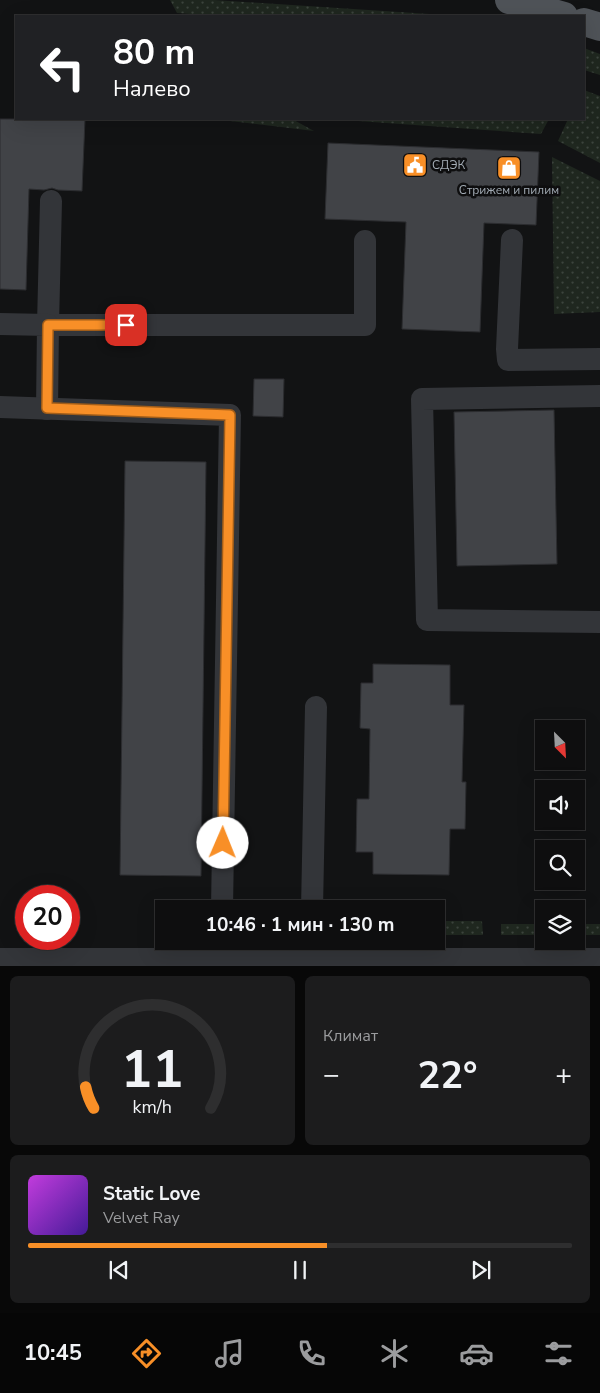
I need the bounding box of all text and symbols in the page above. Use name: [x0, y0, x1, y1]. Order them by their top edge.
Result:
text: 80 m: [113, 29, 195, 76]
icon: left: [30, 35, 95, 100]
text: Налево: [113, 74, 191, 104]
public building icon: СДЭК: [402, 152, 428, 178]
shop icon: Стрижем и пилим: [496, 155, 522, 181]
place label: СДЭК: [432, 157, 465, 173]
place label: Стрижем и пилим: [459, 182, 559, 198]
pin: [105, 304, 147, 346]
icon: arrive: [112, 311, 140, 339]
north arrow: [535, 720, 585, 770]
map controls: [535, 720, 585, 950]
button: sound: [535, 780, 585, 830]
position arrow: [196, 816, 248, 868]
button: search: [535, 840, 585, 890]
speed limit sign: 20: [15, 885, 80, 950]
button: layers: [535, 900, 585, 950]
text: 10:46 · 1 мин · 130 m: [206, 912, 394, 938]
text: Климат: [323, 1025, 378, 1047]
text: 11: [121, 1034, 184, 1105]
text: 22°: [417, 1050, 478, 1101]
text: −: [323, 1056, 340, 1094]
text: +: [555, 1056, 572, 1094]
text: km/h: [133, 1095, 172, 1119]
text: Static Love: [103, 1181, 200, 1207]
text: Velvet Ray: [103, 1207, 180, 1229]
icon: previous: [105, 1256, 133, 1284]
icon: pause: [286, 1256, 314, 1284]
icon: next: [467, 1256, 495, 1284]
icon: directions: [129, 1336, 164, 1371]
icon: music: [212, 1336, 247, 1371]
icon: phone: [294, 1336, 329, 1371]
icon: climate: [377, 1336, 412, 1371]
icon: car: [459, 1336, 494, 1371]
icon: filters: [541, 1336, 576, 1371]
text: 10:45: [24, 1338, 82, 1368]

